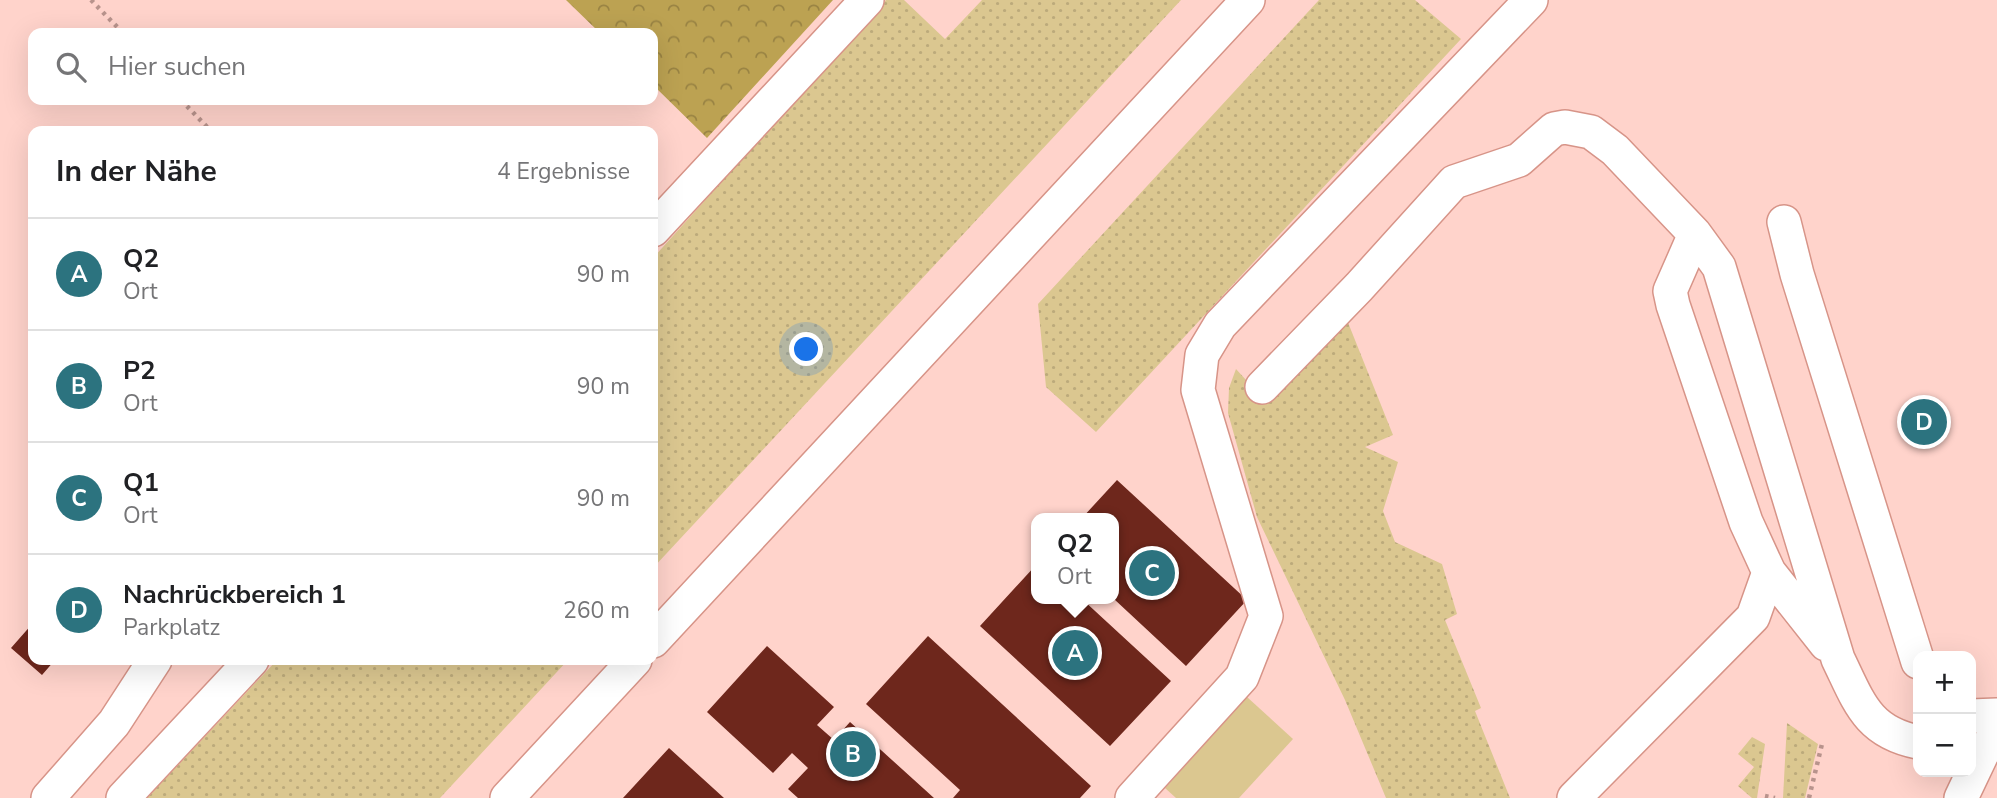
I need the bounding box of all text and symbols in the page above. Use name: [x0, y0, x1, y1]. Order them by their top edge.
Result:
search box: [28, 28, 658, 105]
icon: search: [52, 48, 90, 86]
text: Hier suchen: [108, 49, 246, 84]
text: In der Nähe: [56, 151, 217, 192]
text: 4 Ergebnisse: [497, 156, 630, 187]
text: Q2: [123, 241, 159, 276]
text: A: [70, 259, 88, 290]
text: 90 m: [577, 259, 630, 290]
text: Ort: [123, 276, 158, 307]
your location: [789, 332, 823, 366]
text: P2: [123, 353, 156, 388]
text: B: [71, 371, 87, 402]
text: 90 m: [577, 371, 630, 402]
text: Ort: [123, 388, 158, 419]
pin: D: [1901, 396, 1947, 448]
text: Q1: [123, 465, 159, 500]
text: C: [71, 483, 87, 514]
text: 90 m: [577, 483, 630, 514]
text: Ort: [123, 500, 158, 531]
popup: [1031, 513, 1119, 604]
text: Q2: [1057, 526, 1093, 561]
pin: C: [1129, 547, 1175, 599]
text: Ort: [1057, 561, 1092, 592]
text: Nachrückbereich 1: [123, 577, 346, 612]
text: D: [70, 595, 88, 626]
text: 260 m: [563, 595, 630, 626]
text: Parkplatz: [123, 612, 220, 643]
pin: A: [1052, 627, 1098, 679]
map controls: [1913, 651, 1976, 777]
button: +: [1913, 651, 1976, 714]
button: −: [1913, 714, 1976, 777]
pin: B: [830, 728, 876, 780]

